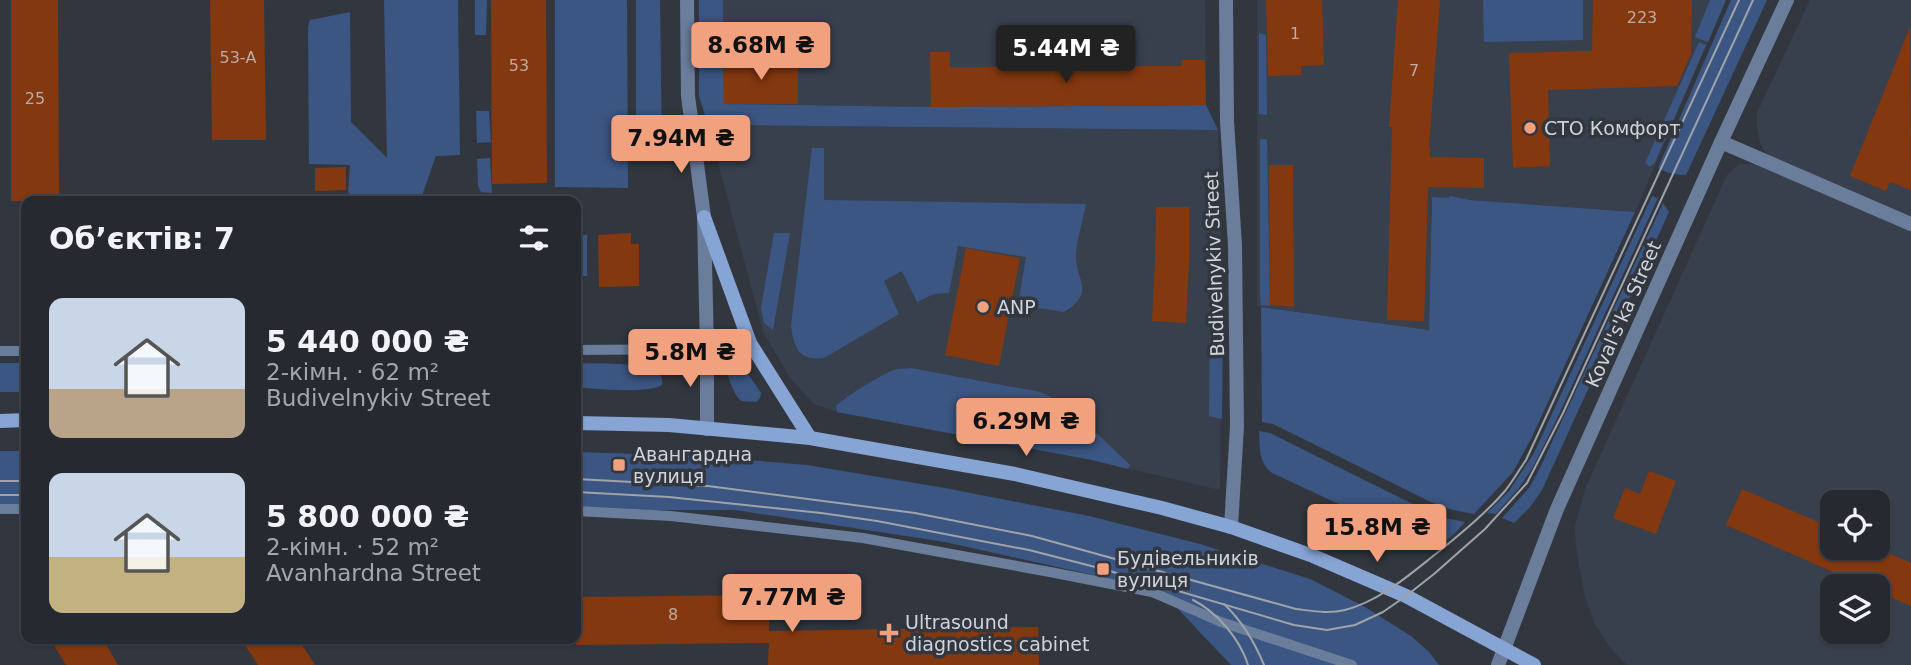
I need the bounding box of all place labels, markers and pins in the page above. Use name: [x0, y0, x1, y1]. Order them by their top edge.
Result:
pin: 8.68M ₴: [696, 22, 826, 82]
pin: 5.44M ₴: [1001, 25, 1131, 85]
pin: 7.94M ₴: [616, 116, 746, 175]
place label: СТО Комфорт: [1544, 117, 1680, 139]
marker: СТО Комфорт: [1522, 120, 1538, 136]
place label: ANP: [997, 296, 1036, 318]
marker: ANP: [975, 299, 991, 315]
pin: 5.8M ₴: [633, 330, 747, 389]
pin: 6.29M ₴: [961, 398, 1091, 458]
place label: Авангардна вулиця: [633, 443, 752, 487]
marker: Авангардна вулиця: [611, 457, 627, 473]
pin: 15.8M ₴: [1312, 504, 1442, 564]
place label: Будівельників вулиця: [1117, 547, 1259, 591]
marker: Будівельників вулиця: [1095, 561, 1111, 577]
pin: 7.77M ₴: [727, 574, 857, 634]
place label: Ultrasound diagnostics cabinet: [905, 611, 1089, 655]
marker: Ultrasound diagnostics cabinet: [879, 623, 899, 643]

